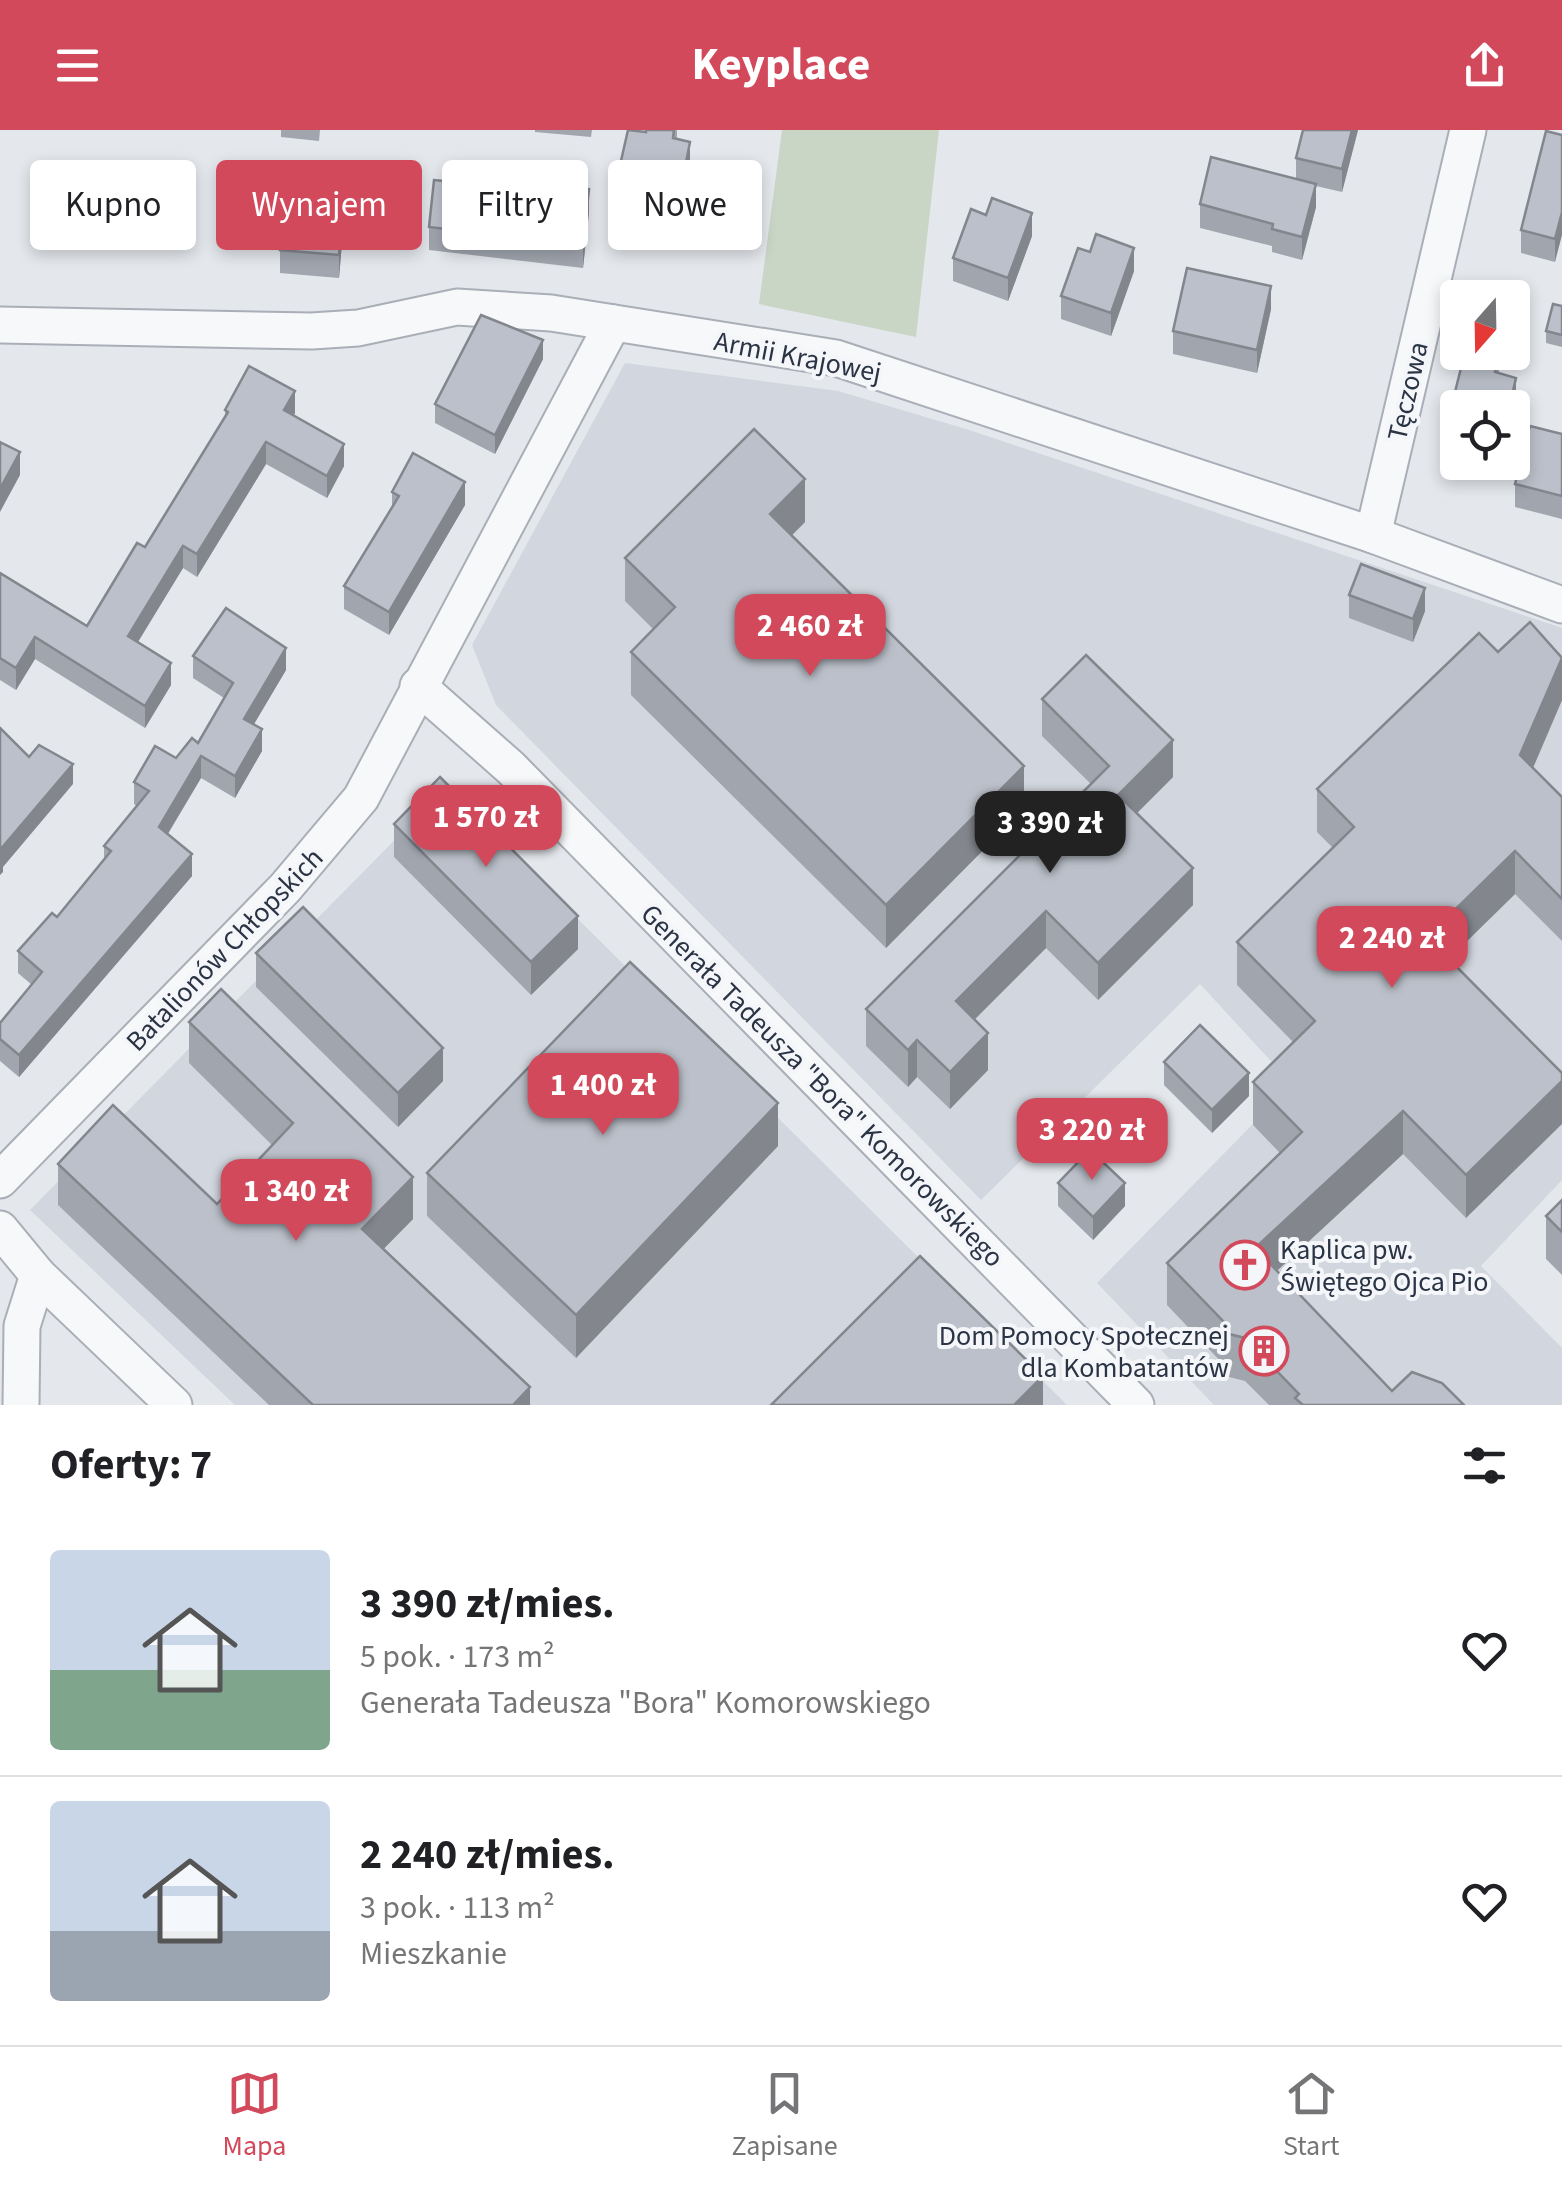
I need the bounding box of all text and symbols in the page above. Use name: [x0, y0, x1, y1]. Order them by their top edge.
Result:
text: Keyplace: [692, 33, 870, 97]
icon: menu: [50, 38, 105, 93]
icon: share: [1457, 38, 1512, 93]
chip: Kupno: [30, 160, 196, 250]
chip: Wynajem: [216, 160, 422, 250]
chip: Filtry: [442, 160, 588, 250]
chip: Nowe: [608, 160, 762, 250]
north arrow: [1440, 280, 1530, 370]
map controls: [1440, 280, 1530, 480]
street label: Armii Krajowej: [711, 321, 885, 393]
street label: Tęczowa: [1377, 338, 1439, 445]
button: locate: [1440, 390, 1530, 480]
pin: 2 460 zł: [707, 594, 913, 679]
text: 2 460 zł: [757, 603, 863, 649]
pin: 1 570 zł: [383, 785, 589, 870]
pin: 3 390 zł: [947, 791, 1153, 876]
text: 1 570 zł: [433, 794, 539, 840]
text: 3 390 zł: [997, 800, 1103, 846]
street label: Batalionów Chłopskich: [117, 839, 333, 1060]
street label: Generała Tadeusza "Bora" Komorowskiego: [632, 895, 1013, 1276]
pin: 2 240 zł: [1289, 906, 1495, 991]
text: 2 240 zł: [1339, 915, 1445, 961]
pin: 1 400 zł: [500, 1053, 706, 1138]
text: 1 400 zł: [550, 1062, 656, 1108]
pin: 3 220 zł: [989, 1098, 1195, 1183]
text: 3 220 zł: [1039, 1107, 1145, 1153]
pin: 1 340 zł: [193, 1159, 399, 1244]
text: 1 340 zł: [243, 1168, 349, 1214]
place label: Kaplica pw. Świętego Ojca Pio: [1280, 1230, 1488, 1302]
church icon: Kaplica pw. Świętego Ojca Pio: [1219, 1239, 1271, 1291]
place label: Dom Pomocy Społecznej dla Kombatantów: [939, 1316, 1229, 1388]
building icon: Dom Pomocy Społecznej dla Kombatantów: [1238, 1325, 1290, 1377]
text: Oferty: 7: [50, 1435, 212, 1495]
icon: filters: [1457, 1438, 1512, 1493]
text: 3 390 zł/mies.: [360, 1574, 615, 1634]
icon: home: [130, 1590, 250, 1710]
icon: heart: [1457, 1623, 1512, 1678]
text: 5 pok. · 173 m²: [360, 1634, 555, 1680]
text: Generała Tadeusza "Bora" Komorowskiego: [360, 1680, 931, 1726]
text: 2 240 zł/mies.: [360, 1825, 615, 1885]
icon: home: [130, 1841, 250, 1961]
icon: heart: [1457, 1874, 1512, 1929]
text: 3 pok. · 113 m²: [360, 1885, 555, 1931]
text: Mieszkanie: [360, 1931, 507, 1977]
tab: Mapa: [223, 2066, 286, 2166]
tab: Zapisane: [732, 2066, 838, 2166]
tab: Start: [1283, 2066, 1339, 2166]

